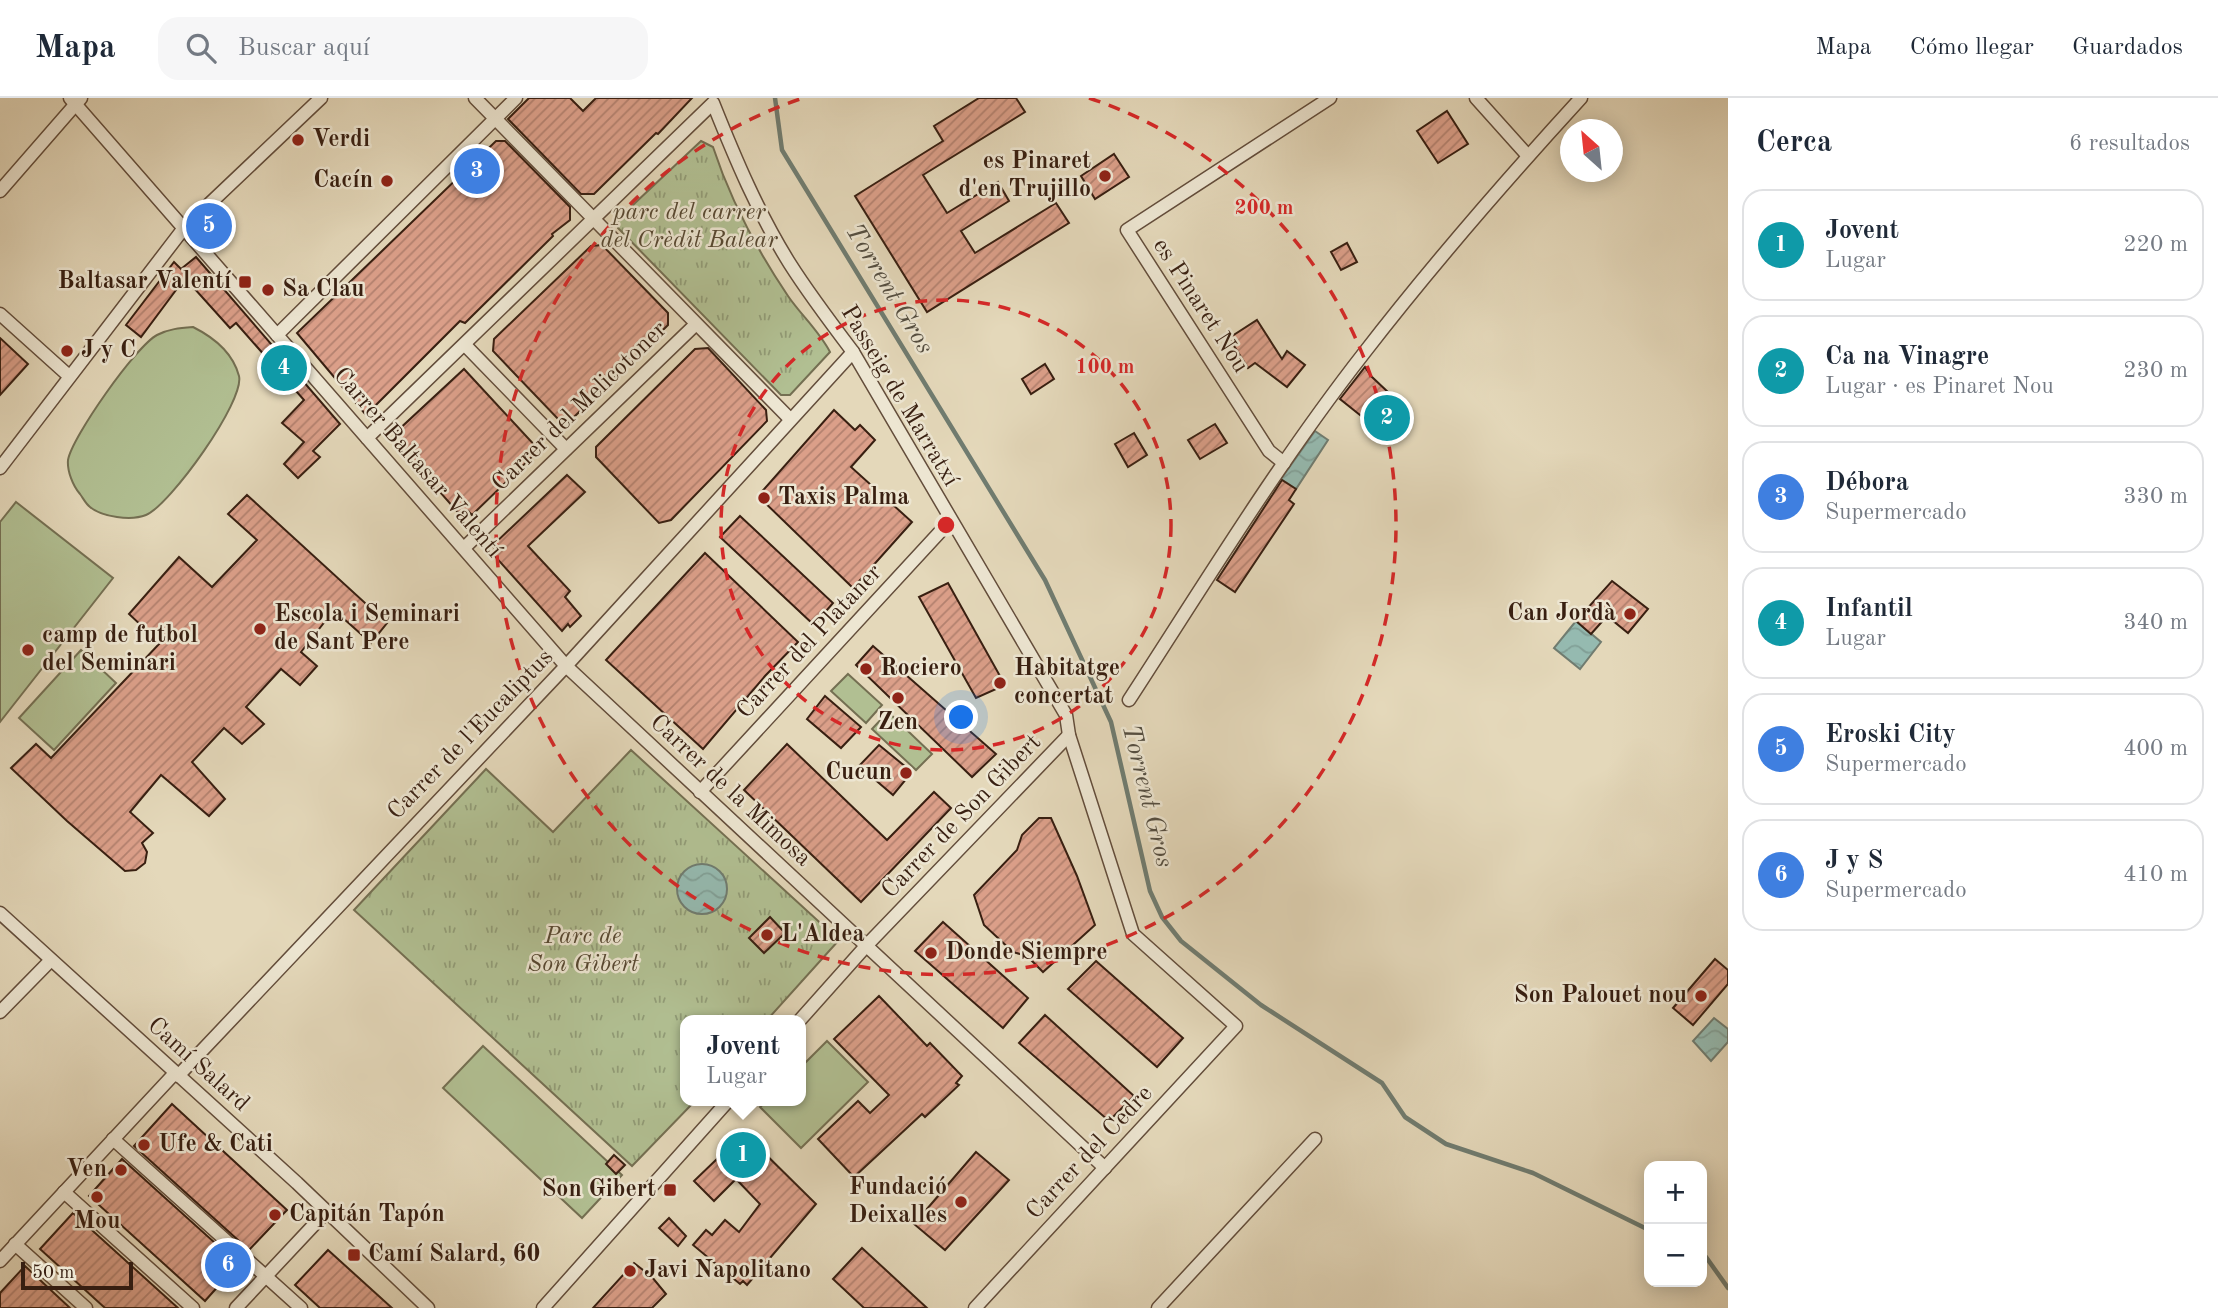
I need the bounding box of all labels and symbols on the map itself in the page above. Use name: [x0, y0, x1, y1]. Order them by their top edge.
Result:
north arrow: [1560, 119, 1623, 182]
place label: Verdi: [312, 128, 370, 152]
marker: Verdi: [290, 132, 306, 148]
pin: 3: [454, 145, 500, 197]
place label: es Pinaret d'en Trujillo: [958, 150, 1091, 202]
marker: es Pinaret d'en Trujillo: [1097, 168, 1113, 184]
place label: Cacín: [313, 169, 373, 193]
marker: Cacín: [379, 173, 395, 189]
text: 200 m: [1234, 198, 1294, 219]
pin: 5: [186, 200, 232, 252]
park label: parc del carrer del Crèdit Balear: [600, 201, 778, 253]
water label: Torrent Gros: [840, 219, 938, 359]
street label: es Pinaret Nou: [1148, 234, 1252, 378]
place label: Baltasar Valentí: [57, 270, 231, 294]
marker: Baltasar Valentí: [237, 274, 253, 290]
place label: Sa Clau: [282, 278, 364, 302]
marker: Sa Clau: [260, 282, 276, 298]
street label: Passeig de Marratxí: [836, 301, 963, 491]
street label: Carrer del Melicotoner: [488, 317, 672, 496]
place label: J y C: [81, 339, 136, 363]
pin: 4: [261, 342, 307, 394]
marker: J y C: [59, 343, 75, 359]
text: 100 m: [1075, 357, 1135, 378]
street label: Carrer Baltasar Valentí: [328, 363, 506, 563]
pin: 2: [1364, 392, 1410, 444]
place label: Taxis Palma: [778, 486, 910, 510]
marker: Taxis Palma: [756, 490, 772, 506]
centre of rings: [934, 513, 958, 537]
street label: Carrer del Plataner: [733, 560, 887, 724]
place label: Can Jordà: [1507, 602, 1616, 626]
place label: Escola i Seminari de Sant Pere: [274, 603, 460, 655]
marker: Can Jordà: [1622, 606, 1638, 622]
marker: Escola i Seminari de Sant Pere: [252, 621, 268, 637]
place label: camp de futbol del Seminari: [42, 624, 198, 676]
marker: camp de futbol del Seminari: [20, 642, 36, 658]
street label: Carrer de l'Eucaliptus: [384, 645, 558, 825]
place label: Rociero: [880, 657, 962, 681]
place label: Habitatge concertat: [1014, 657, 1120, 709]
marker: Rociero: [858, 661, 874, 677]
marker: Habitatge concertat: [992, 675, 1008, 691]
marker: Zen: [890, 690, 906, 706]
your location: [944, 700, 978, 734]
street label: Carrer de la Mimosa: [645, 710, 815, 872]
place label: Zen: [878, 711, 918, 735]
water label: Torrent Gros: [1117, 722, 1177, 870]
street label: Carrer de Son Gibert: [878, 731, 1046, 903]
place label: Cucun: [825, 761, 892, 785]
marker: Cucun: [898, 765, 914, 781]
place label: L'Aldea: [781, 923, 865, 947]
park label: Parc de Son Gibert: [527, 925, 639, 977]
marker: L'Aldea: [759, 927, 775, 943]
place label: Donde Siempre: [945, 941, 1108, 965]
marker: Donde Siempre: [923, 945, 939, 961]
place label: Son Palouet nou: [1514, 984, 1687, 1008]
marker: Son Palouet nou: [1693, 988, 1709, 1004]
street label: Camí Salard: [143, 1013, 253, 1117]
street label: Carrer del Cedre: [1022, 1082, 1158, 1224]
pin: 1: [720, 1129, 766, 1181]
place label: Ufe & Cati: [158, 1133, 273, 1157]
marker: Ufe & Cati: [136, 1137, 152, 1153]
place label: Ven: [66, 1158, 107, 1182]
marker: Ven: [113, 1162, 129, 1178]
place label: Fundació Deixalles: [849, 1176, 947, 1228]
place label: Son Gibert: [541, 1178, 656, 1202]
marker: Son Gibert: [662, 1182, 678, 1198]
marker: Mou: [89, 1189, 105, 1205]
marker: Fundació Deixalles: [953, 1194, 969, 1210]
place label: Capitán Tapón: [289, 1203, 445, 1227]
marker: Capitán Tapón: [267, 1207, 283, 1223]
place label: Mou: [74, 1210, 120, 1234]
pin: 6: [205, 1239, 251, 1291]
place label: Camí Salard, 60: [368, 1243, 540, 1267]
marker: Camí Salard, 60: [346, 1247, 362, 1263]
scale bar: [21, 1259, 133, 1291]
place label: Javi Napolitano: [644, 1259, 811, 1283]
marker: Javi Napolitano: [622, 1263, 638, 1279]

